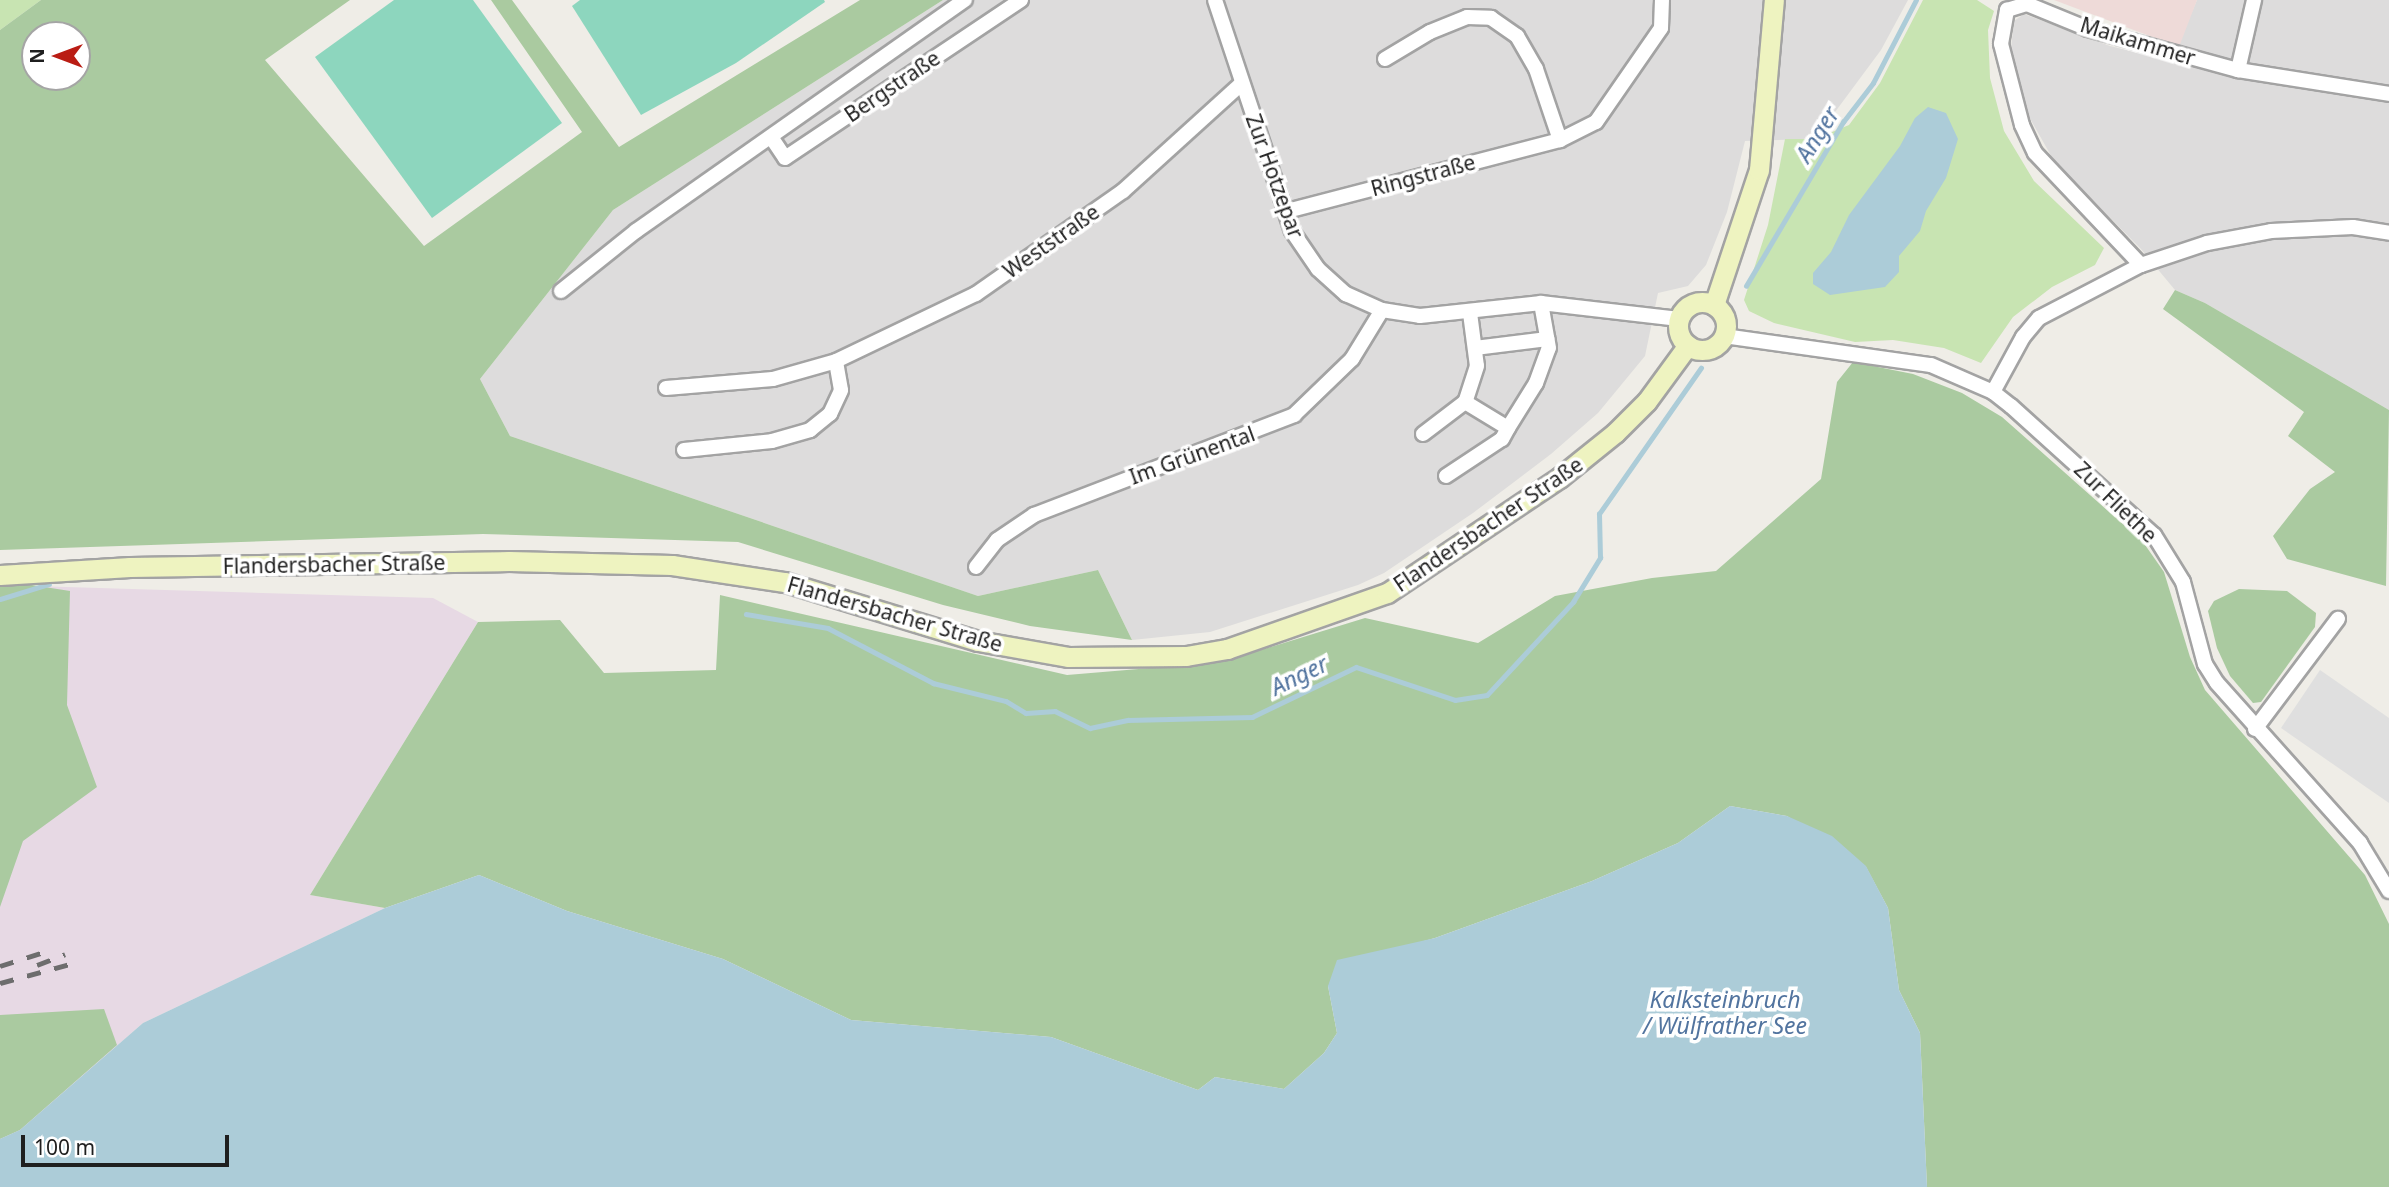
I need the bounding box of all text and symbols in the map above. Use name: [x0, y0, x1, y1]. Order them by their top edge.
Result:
street label: Maikammer: [2077, 12, 2199, 70]
north arrow: [21, 21, 91, 91]
street label: Bergstraße: [840, 45, 944, 127]
text: N: [24, 48, 50, 64]
water label: Anger: [1789, 101, 1845, 167]
street label: Zur Hotzepar: [1241, 111, 1309, 241]
street label: Ringstraße: [1368, 149, 1478, 201]
street label: Weststraße: [998, 199, 1104, 283]
street label: Im Grünental: [1126, 421, 1258, 489]
street label: Flandersbacher Straße: [1389, 451, 1587, 597]
street label: Zur Fliethe: [2069, 456, 2163, 548]
street label: Flandersbacher Straße: [223, 549, 445, 579]
street label: Flandersbacher Straße: [785, 571, 1005, 657]
water label: Anger: [1266, 649, 1332, 701]
water label: Kalksteinbruch / Wülfrather See: [1643, 985, 1807, 1039]
scale bar: [24, 1120, 233, 1164]
text: 100 m: [34, 1133, 95, 1161]

